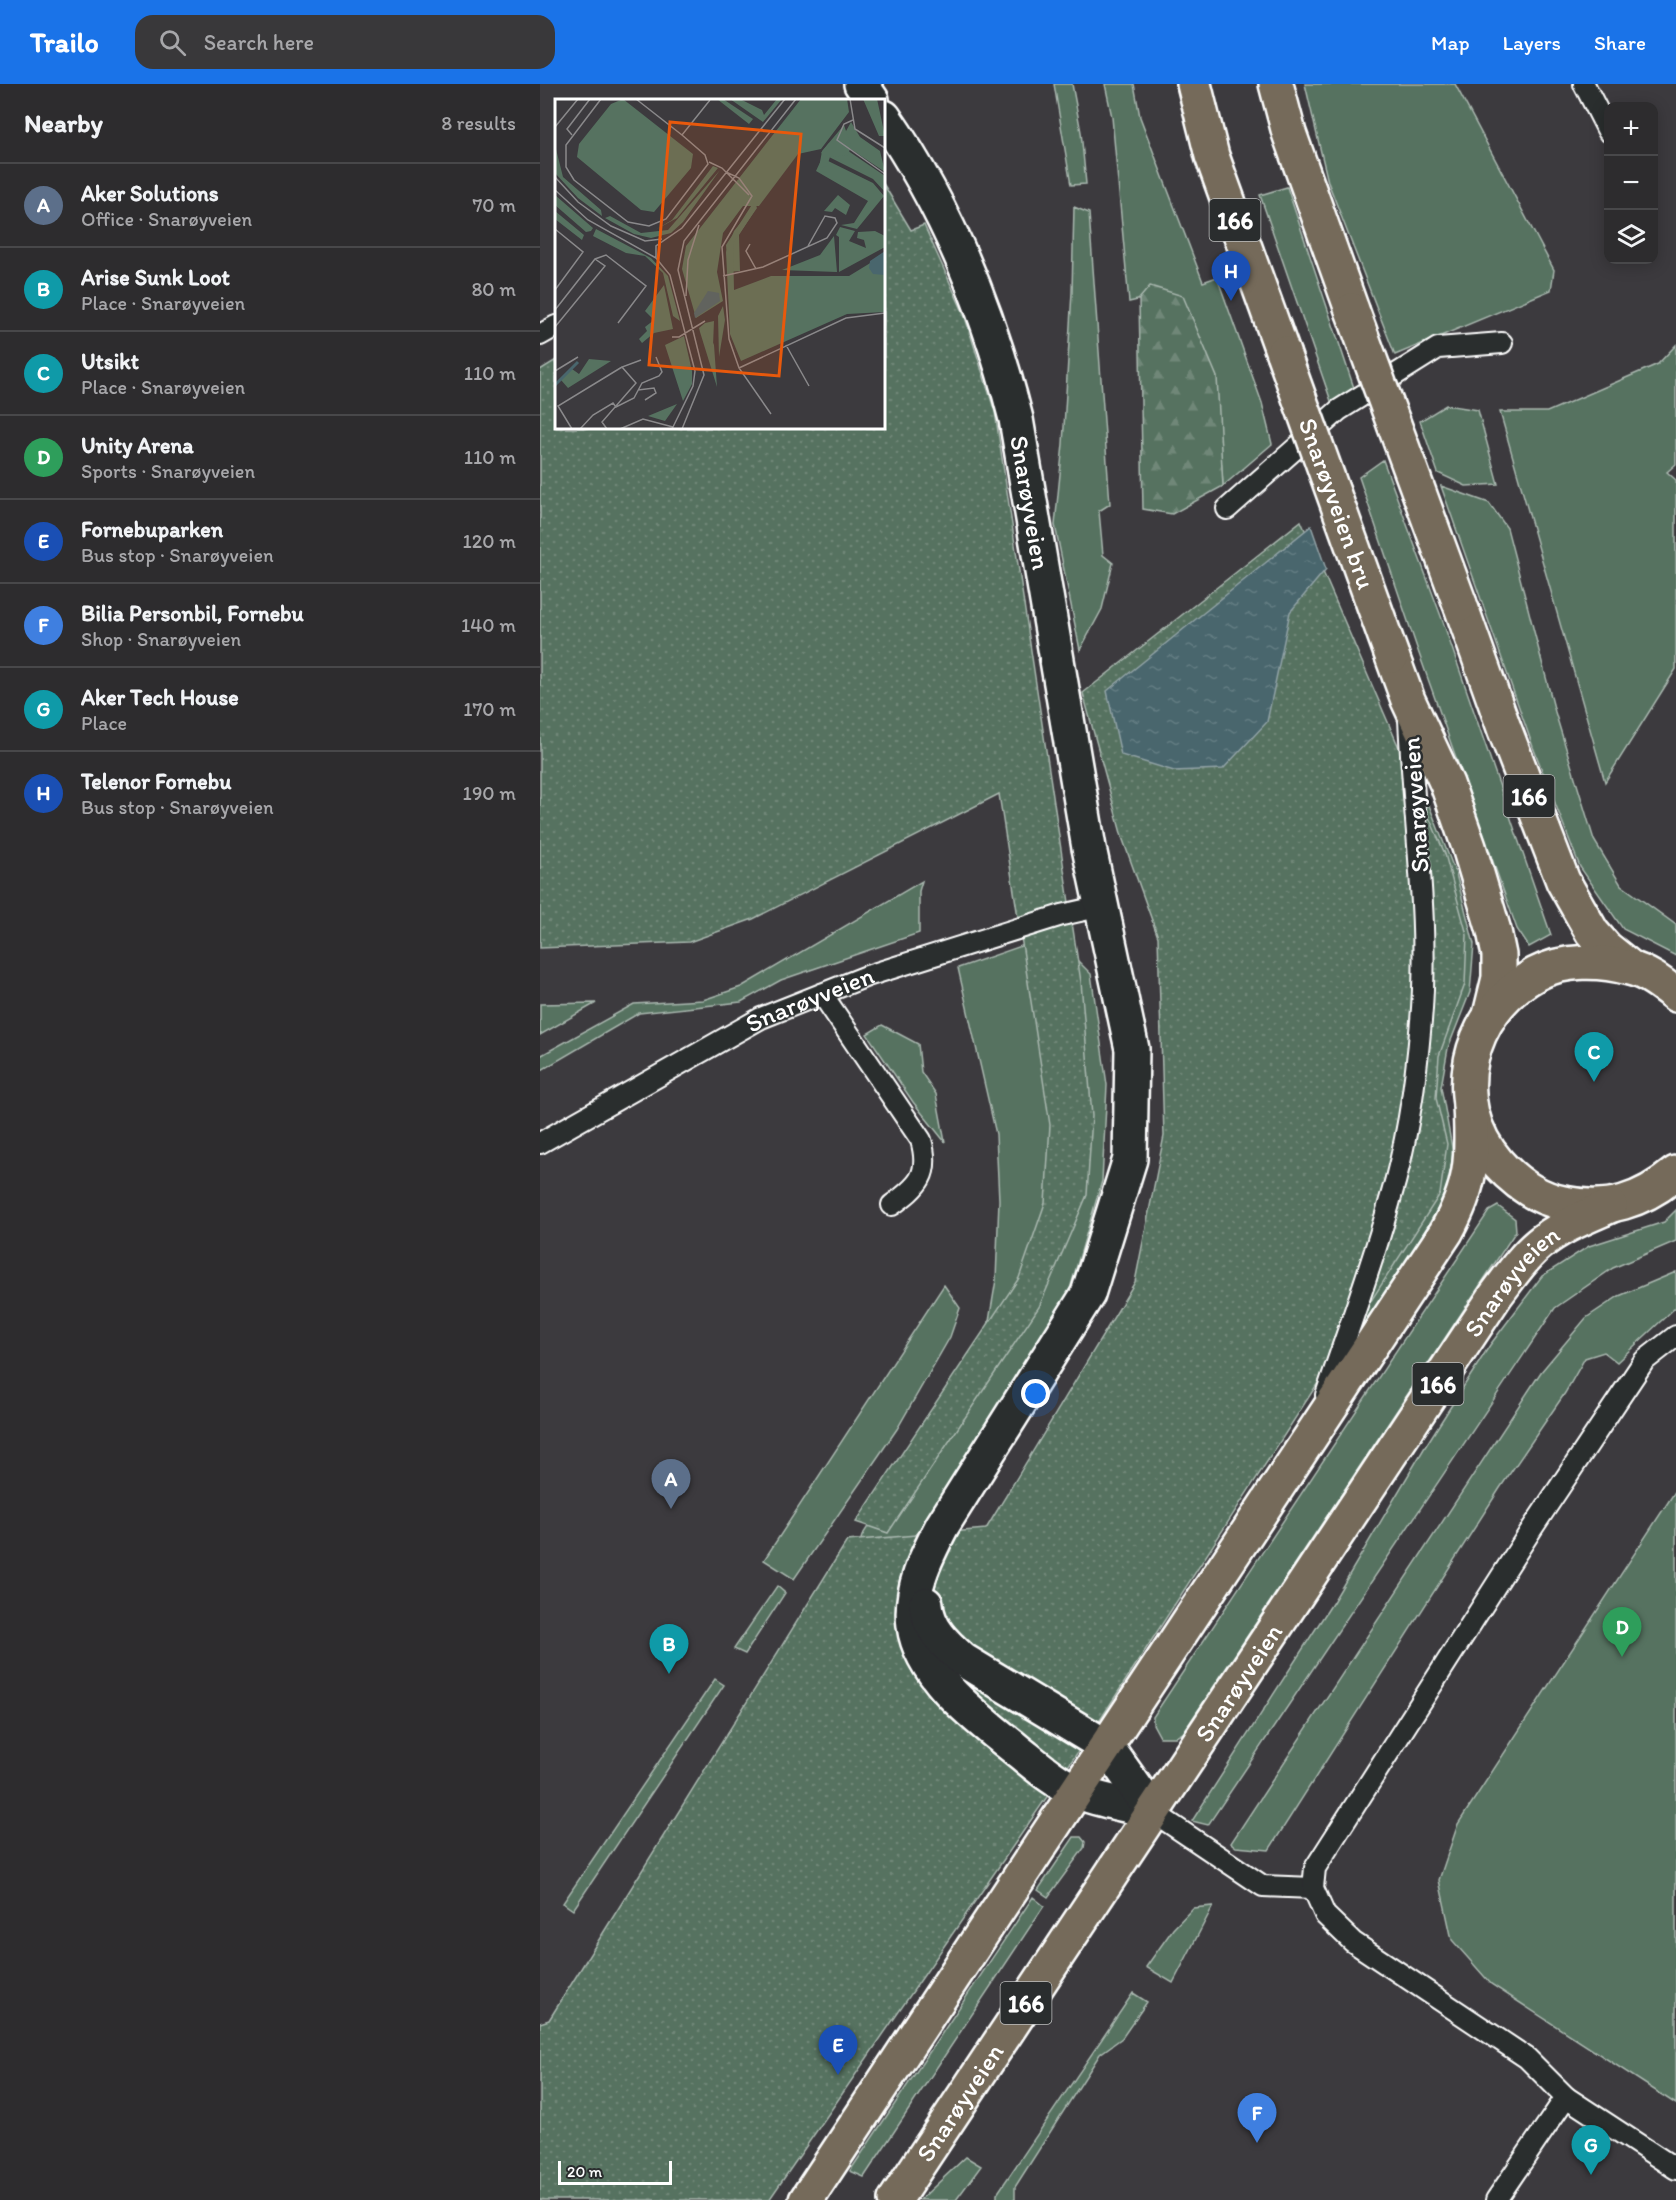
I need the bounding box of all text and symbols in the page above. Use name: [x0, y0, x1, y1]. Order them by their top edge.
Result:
search box: [135, 15, 555, 69]
text: Trailo: [30, 25, 99, 59]
icon: search: [156, 26, 189, 59]
text: Search here: [204, 29, 314, 56]
text: Map: [1431, 30, 1470, 55]
text: Layers: [1503, 30, 1561, 55]
text: Share: [1594, 30, 1646, 55]
inset map: [555, 99, 885, 429]
map controls: [1604, 102, 1658, 264]
button: +: [1604, 102, 1658, 156]
text: Nearby: [24, 107, 103, 139]
text: 8 results: [441, 111, 516, 135]
button: −: [1604, 156, 1658, 210]
text: Aker Solutions: [81, 180, 219, 207]
text: A: [37, 193, 50, 217]
text: 70 m: [472, 193, 516, 217]
road number: 166: [1210, 199, 1260, 241]
text: Office · Snarøyveien: [81, 207, 252, 231]
button: layers: [1604, 210, 1658, 264]
pin: H: [1212, 252, 1250, 301]
text: Arise Sunk Loot: [81, 264, 230, 291]
text: B: [37, 277, 50, 301]
text: 80 m: [471, 277, 516, 301]
text: Place · Snarøyveien: [81, 291, 245, 315]
text: Utsikt: [81, 348, 139, 375]
text: C: [37, 361, 50, 385]
text: 110 m: [464, 361, 516, 385]
text: Place · Snarøyveien: [81, 375, 245, 399]
street label: Snarøyveien bru: [1292, 414, 1383, 593]
text: Unity Arena: [81, 432, 194, 459]
street label: Snarøyveien: [1003, 433, 1057, 572]
text: D: [37, 445, 50, 469]
text: 110 m: [464, 445, 516, 469]
text: Sports · Snarøyveien: [81, 459, 255, 483]
text: Fornebuparken: [81, 516, 223, 543]
text: E: [38, 529, 49, 553]
text: 120 m: [463, 529, 516, 553]
text: Bus stop · Snarøyveien: [81, 543, 274, 567]
text: Bilia Personbil, Fornebu: [81, 600, 304, 627]
text: F: [38, 613, 49, 637]
text: 140 m: [461, 613, 516, 637]
text: Shop · Snarøyveien: [81, 627, 241, 651]
text: Aker Tech House: [81, 684, 239, 711]
text: G: [37, 697, 50, 721]
text: 170 m: [463, 697, 516, 721]
text: Place: [81, 711, 127, 735]
street label: Snarøyveien: [1394, 736, 1436, 874]
text: Telenor Fornebu: [81, 768, 231, 795]
road number: 166: [1504, 775, 1554, 817]
text: H: [37, 781, 50, 805]
text: 190 m: [463, 781, 516, 805]
text: Bus stop · Snarøyveien: [81, 795, 274, 819]
street label: Snarøyveien: [739, 959, 878, 1040]
pin: C: [1574, 1032, 1614, 1082]
street label: Snarøyveien: [1457, 1218, 1565, 1343]
road number: 166: [1412, 1363, 1464, 1405]
your location: [1021, 1379, 1050, 1408]
pin: A: [652, 1460, 690, 1509]
pin: D: [1602, 1608, 1642, 1657]
street label: Snarøyveien: [1188, 1617, 1289, 1748]
pin: B: [650, 1624, 688, 1674]
road number: 166: [1000, 1982, 1052, 2024]
pin: E: [818, 2026, 858, 2075]
street label: Snarøyveien: [909, 2037, 1011, 2168]
pin: F: [1238, 2094, 1276, 2143]
pin: G: [1572, 2126, 1610, 2175]
scale bar: [558, 2158, 672, 2186]
text: 20 m: [567, 2162, 602, 2181]

